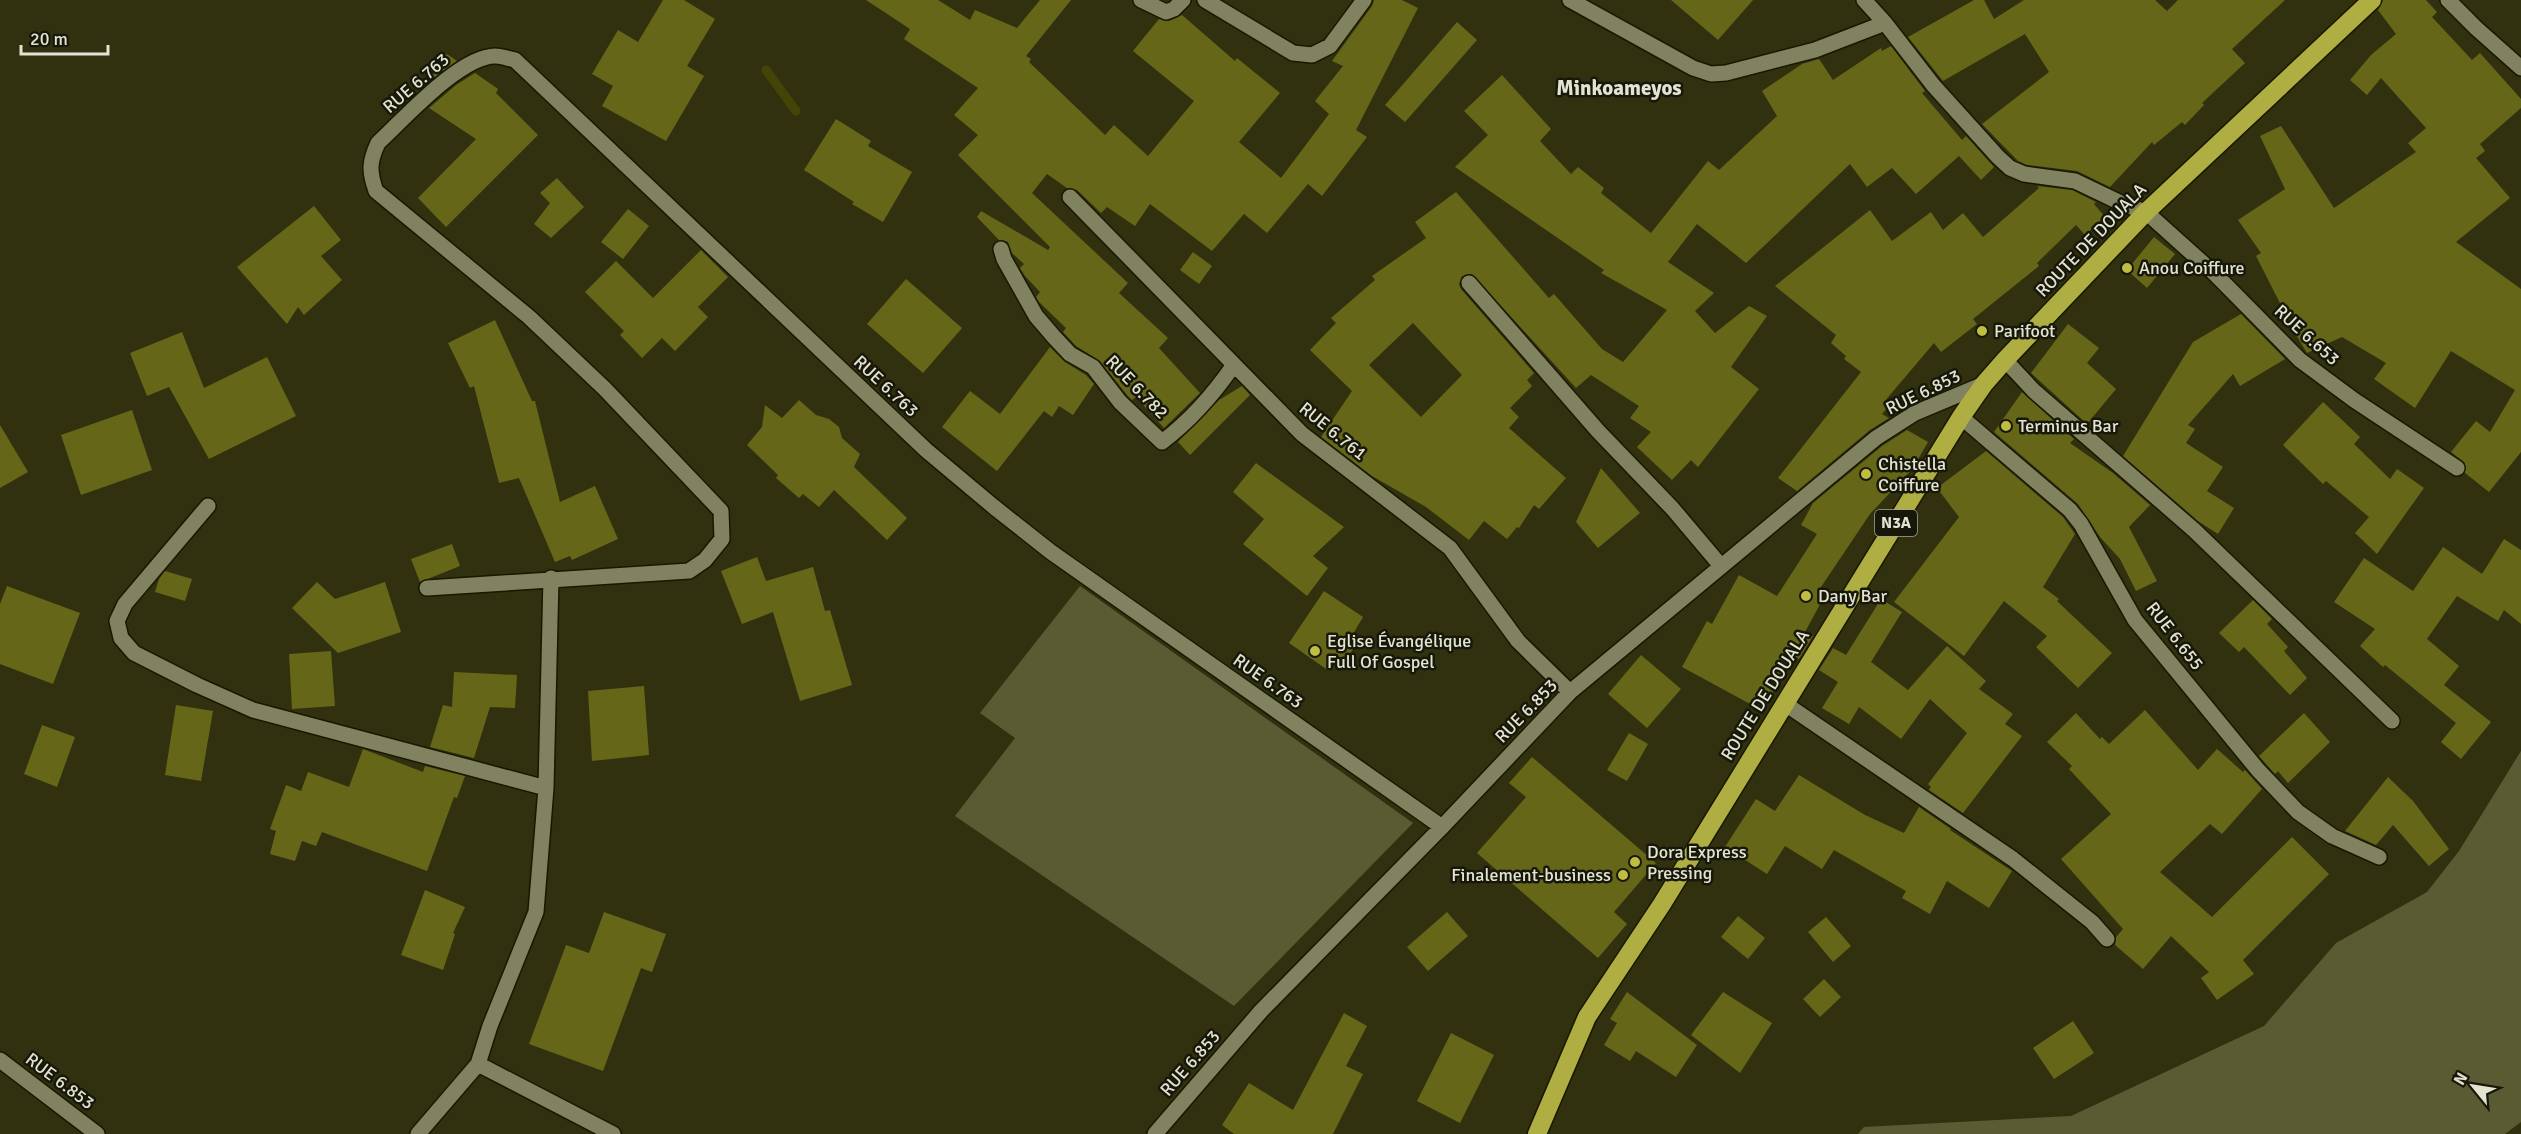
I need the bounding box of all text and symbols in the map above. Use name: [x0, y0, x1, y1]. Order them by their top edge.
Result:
scale bar: [21, 18, 108, 56]
text: 20 m: [30, 28, 68, 50]
street label: RUE 6.763: [378, 48, 454, 118]
district label: Minkoameyos: [1556, 75, 1682, 101]
street label: ROUTE DE DOUALA: [2031, 179, 2151, 301]
place label: Anou Coiffure: [2139, 257, 2245, 279]
marker: Anou Coiffure: [2120, 261, 2134, 275]
street label: RUE 6.653: [2270, 300, 2344, 370]
place label: Parifoot: [1994, 320, 2055, 342]
marker: Parifoot: [1975, 324, 1989, 338]
street label: RUE 6.782: [1101, 350, 1173, 424]
street label: RUE 6.763: [849, 351, 923, 421]
street label: RUE 6.853: [1882, 364, 1964, 420]
street label: RUE 6.761: [1295, 397, 1371, 465]
place label: Terminus Bar: [2018, 415, 2119, 437]
marker: Terminus Bar: [1999, 419, 2013, 433]
place label: Chistella Coiffure: [1878, 453, 1946, 496]
marker: Chistella Coiffure: [1859, 467, 1873, 481]
road number: N3A: [1875, 510, 1917, 536]
place label: Dany Bar: [1818, 585, 1888, 607]
marker: Dany Bar: [1799, 589, 1813, 603]
street label: RUE 6.655: [2142, 598, 2208, 674]
street label: ROUTE DE DOUALA: [1716, 626, 1814, 764]
place label: Eglise Évangélique Full Of Gospel: [1327, 630, 1471, 673]
marker: Eglise Évangélique Full Of Gospel: [1308, 644, 1322, 658]
street label: RUE 6.763: [1229, 649, 1307, 713]
street label: RUE 6.853: [1490, 674, 1562, 748]
place label: Dora Express Pressing: [1647, 841, 1747, 884]
marker: Dora Express Pressing: [1628, 855, 1642, 869]
place label: Finalement-business: [1451, 864, 1611, 886]
marker: Finalement-business: [1616, 868, 1630, 882]
street label: RUE 6.853: [1155, 1025, 1225, 1101]
street label: RUE 6.853: [21, 1048, 99, 1114]
north arrow: [2443, 1056, 2503, 1116]
text: N: [2449, 1069, 2472, 1089]

